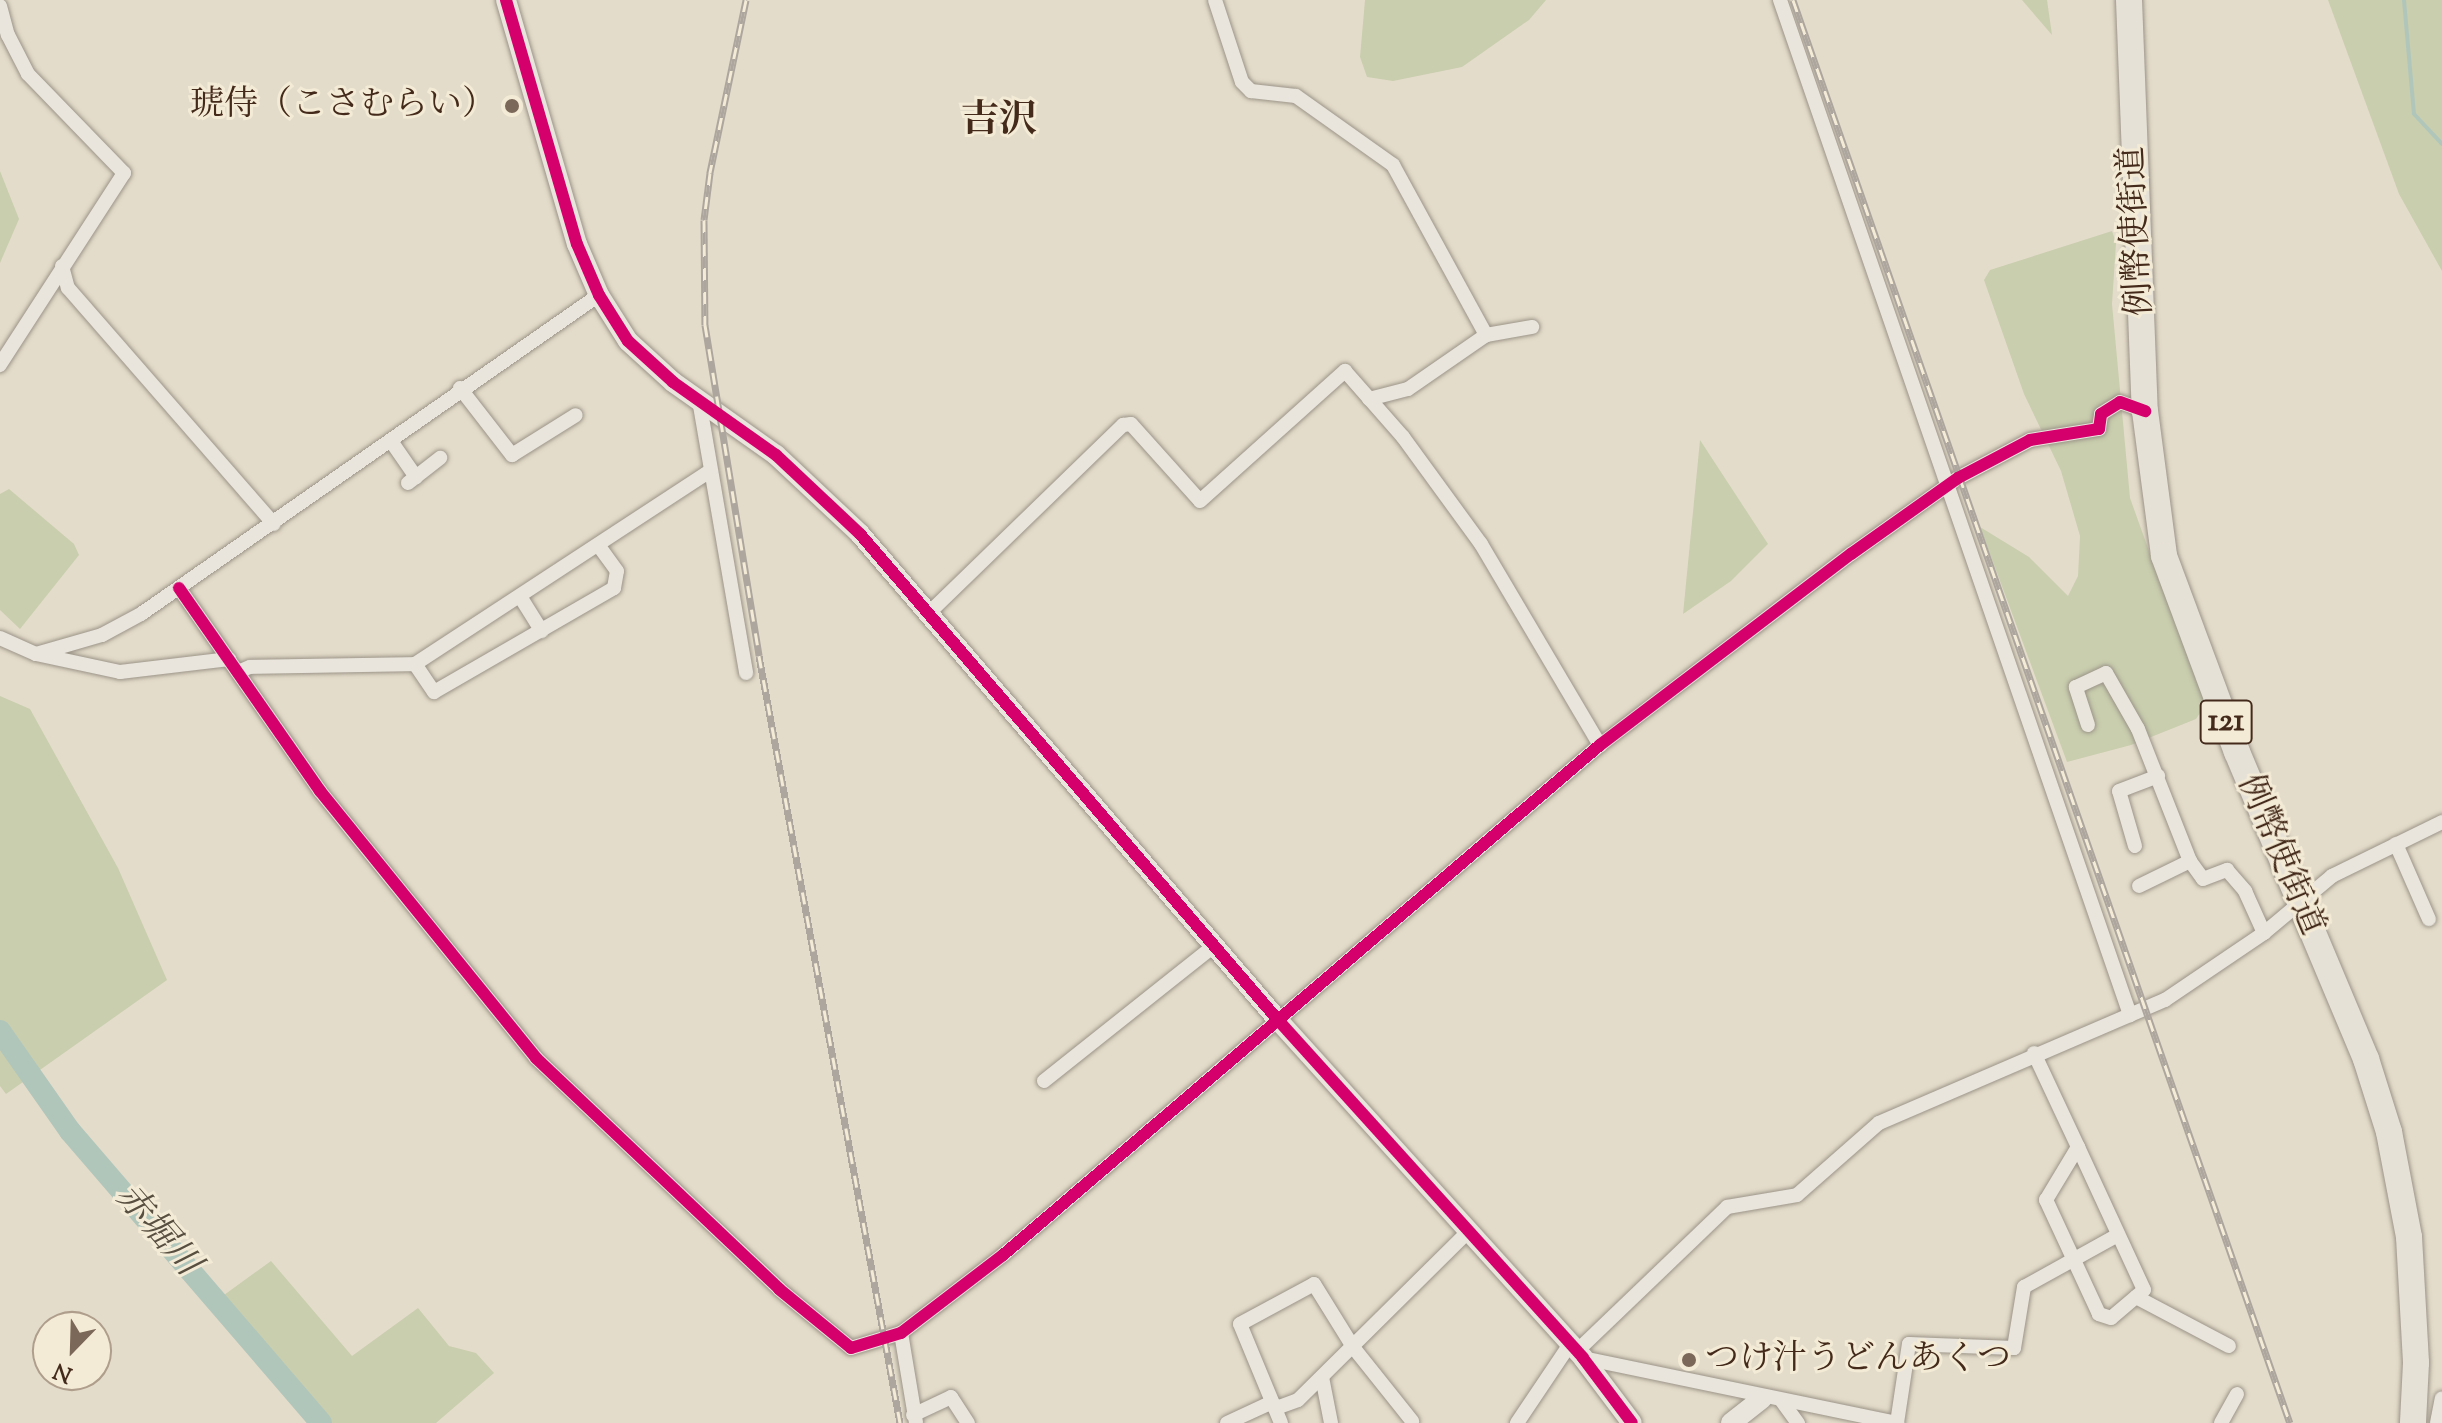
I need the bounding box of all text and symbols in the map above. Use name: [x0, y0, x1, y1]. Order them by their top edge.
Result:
place label: 琥侍（こさむらい）: [190, 86, 496, 126]
marker: 琥侍（こさむらい）: [503, 97, 521, 115]
district label: 吉沢: [961, 100, 1037, 146]
street label: 例幣使街道: [2112, 145, 2162, 317]
road number: 121: [2198, 694, 2254, 750]
street label: 例幣使街道: [2228, 769, 2332, 941]
water label: 赤堀川: [104, 1176, 208, 1286]
north arrow: [32, 1311, 112, 1391]
place label: つけ汁うどんあくつ: [1705, 1340, 2011, 1380]
marker: つけ汁うどんあくつ: [1680, 1351, 1698, 1369]
text: N: [49, 1353, 78, 1389]

